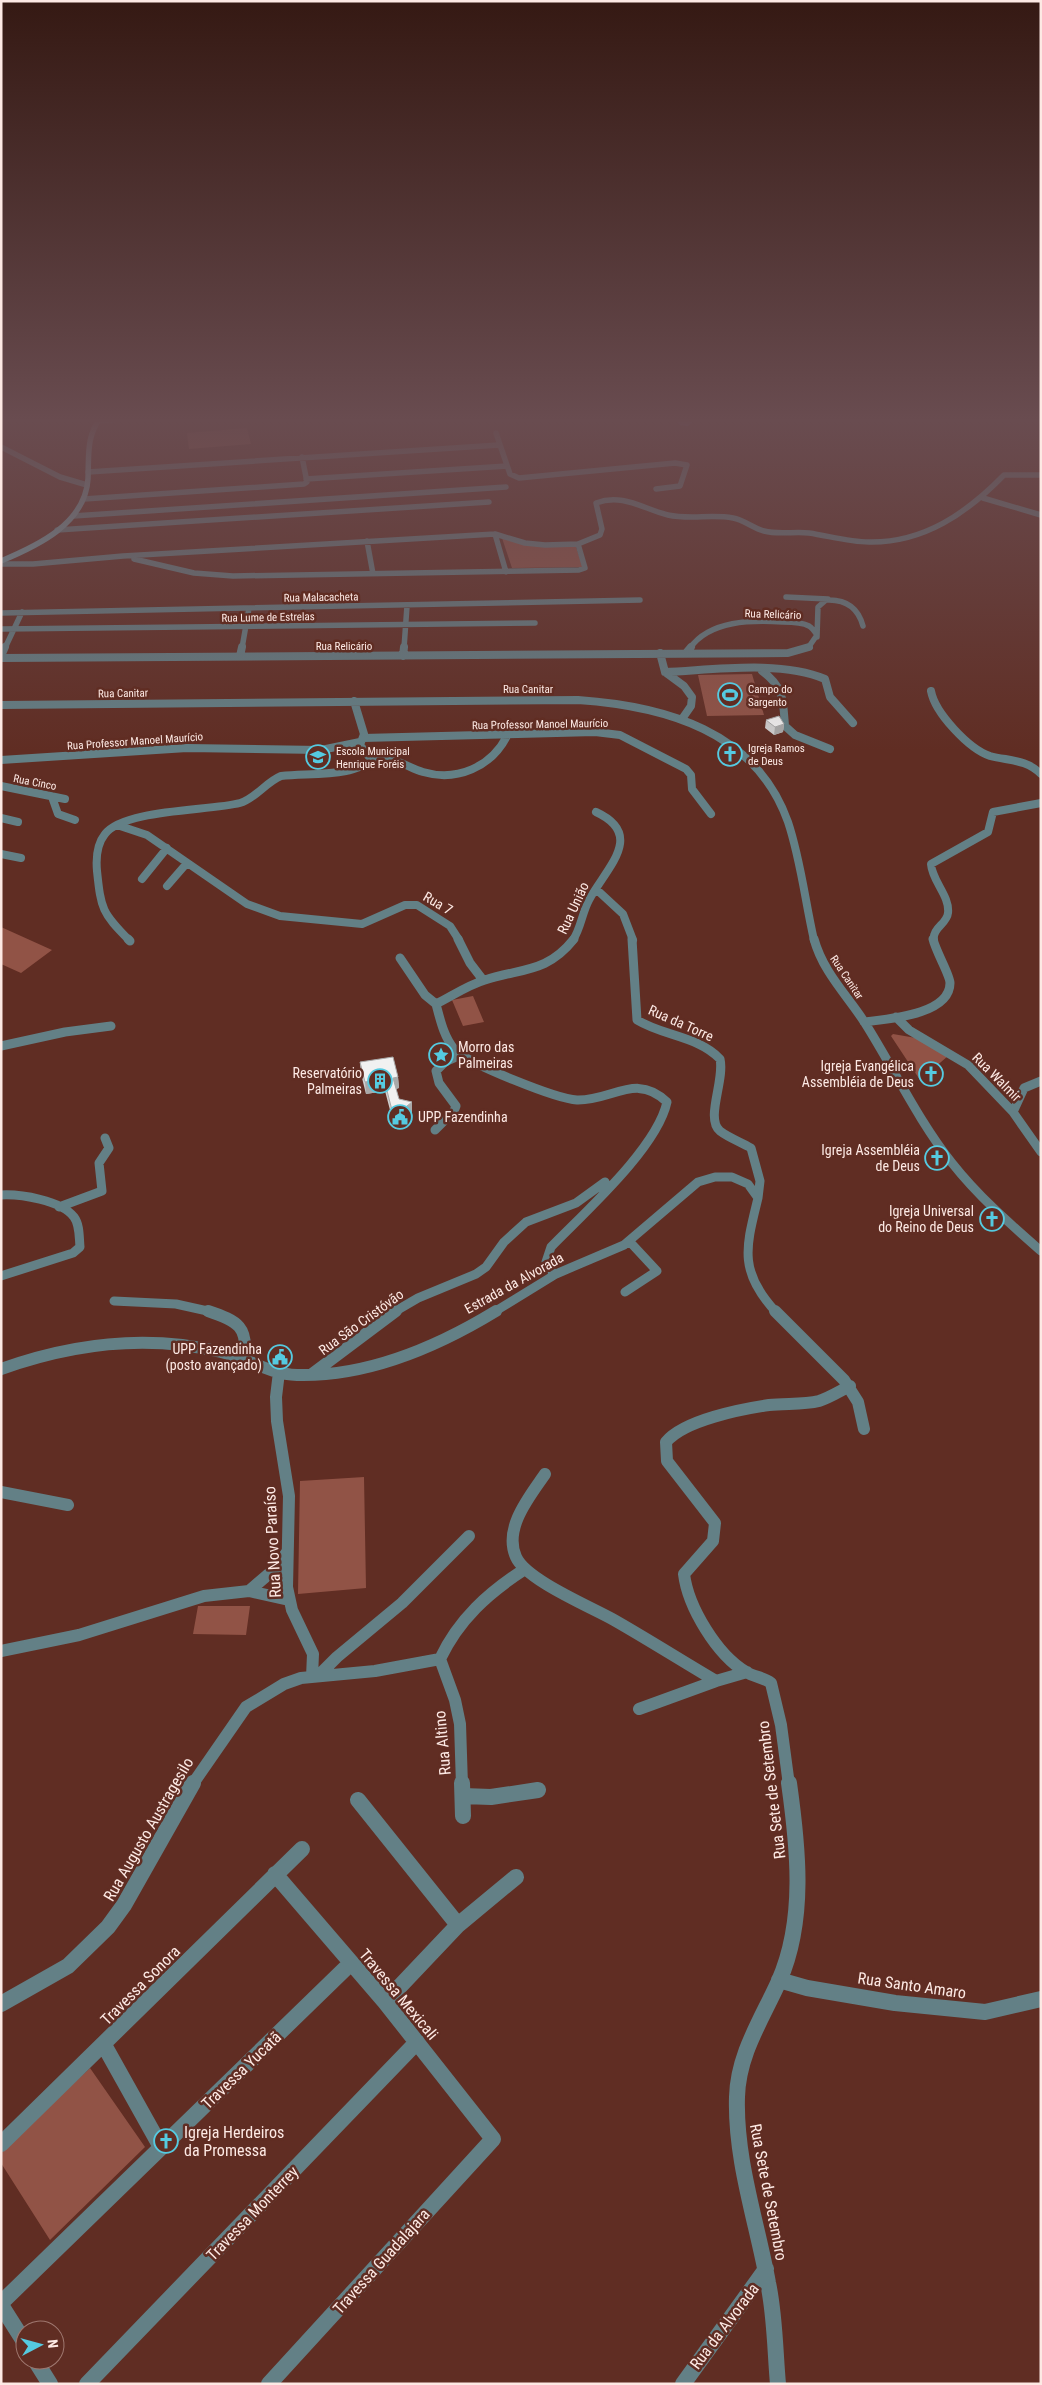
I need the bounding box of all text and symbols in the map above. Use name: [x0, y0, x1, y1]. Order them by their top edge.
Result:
street label: Rua Malacacheta: [284, 590, 358, 605]
street label: Rua Relicário: [744, 607, 802, 622]
street label: Rua Lume de Estrelas: [221, 610, 315, 625]
street label: Rua Relicário: [316, 640, 373, 653]
sports icon: Campo do Sargento: [717, 682, 743, 708]
street label: Rua Canitar: [503, 683, 554, 696]
place label: Campo do Sargento: [748, 683, 793, 709]
street label: Rua Canitar: [98, 687, 149, 700]
street label: Rua Professor Manoel Maurício: [472, 717, 609, 732]
street label: Rua Professor Manoel Maurício: [67, 730, 204, 753]
church icon: Igreja Ramos de Deus: [717, 741, 743, 767]
place label: Igreja Ramos de Deus: [748, 742, 805, 768]
school or university icon: Escola Municipal Henrique Foréis: [305, 744, 331, 770]
place label: Escola Municipal Henrique Foréis: [336, 745, 410, 771]
street label: Rua Cinco: [12, 772, 58, 793]
street label: Rua União: [554, 879, 592, 937]
street label: Rua 7: [421, 888, 456, 918]
street label: Rua Canitar: [827, 953, 866, 1002]
street label: Rua da Torre: [646, 1002, 716, 1045]
place label: Morro das Palmeiras: [458, 1039, 514, 1071]
place icon: Morro das Palmeiras: [428, 1042, 454, 1068]
street label: Rua Walmir: [969, 1049, 1025, 1105]
place label: Igreja Evangélica Assembléia de Deus: [802, 1058, 914, 1090]
church icon: Igreja Evangélica Assembléia de Deus: [918, 1061, 944, 1087]
place label: Reservatório Palmeiras: [293, 1065, 362, 1097]
building icon: Reservatório Palmeiras: [367, 1068, 393, 1094]
public building icon: UPP Fazendinha: [387, 1104, 413, 1130]
place label: UPP Fazendinha: [418, 1109, 508, 1125]
place label: Igreja Assembléia de Deus: [821, 1142, 920, 1174]
church icon: Igreja Assembléia de Deus: [924, 1145, 950, 1171]
place label: Igreja Universal do Reino de Deus: [878, 1203, 974, 1235]
church icon: Igreja Universal do Reino de Deus: [979, 1206, 1005, 1232]
street label: Estrada da Alvorada: [462, 1249, 566, 1317]
street label: Rua São Cristóvão: [316, 1286, 406, 1358]
place label: UPP Fazendinha (posto avançado): [165, 1341, 262, 1374]
public building icon: UPP Fazendinha (posto avançado): [267, 1344, 293, 1370]
street label: Rua Novo Paraíso: [260, 1486, 285, 1598]
street label: Rua Altino: [430, 1710, 455, 1776]
street label: Rua Sete de Setembro: [754, 1720, 789, 1860]
street label: Rua Augusto Austragesilo: [99, 1754, 197, 1905]
street label: Travessa Sonora: [97, 1942, 184, 2029]
street label: Travessa Mexicali: [355, 1945, 442, 2044]
street label: Rua Santo Amaro: [857, 1968, 967, 2003]
street label: Travessa Yucatã: [198, 2028, 285, 2113]
street label: Rua Sete de Setembro: [746, 2122, 791, 2262]
place label: Igreja Herdeiros da Promessa: [184, 2123, 284, 2160]
church icon: Igreja Herdeiros da Promessa: [153, 2128, 179, 2154]
street label: Travessa Monterrey: [203, 2162, 302, 2264]
street label: Travessa Guadalajara: [329, 2205, 434, 2318]
street label: Rua da Alvorada: [686, 2280, 763, 2373]
north arrow: [15, 2320, 65, 2370]
text: N: [45, 2339, 61, 2349]

